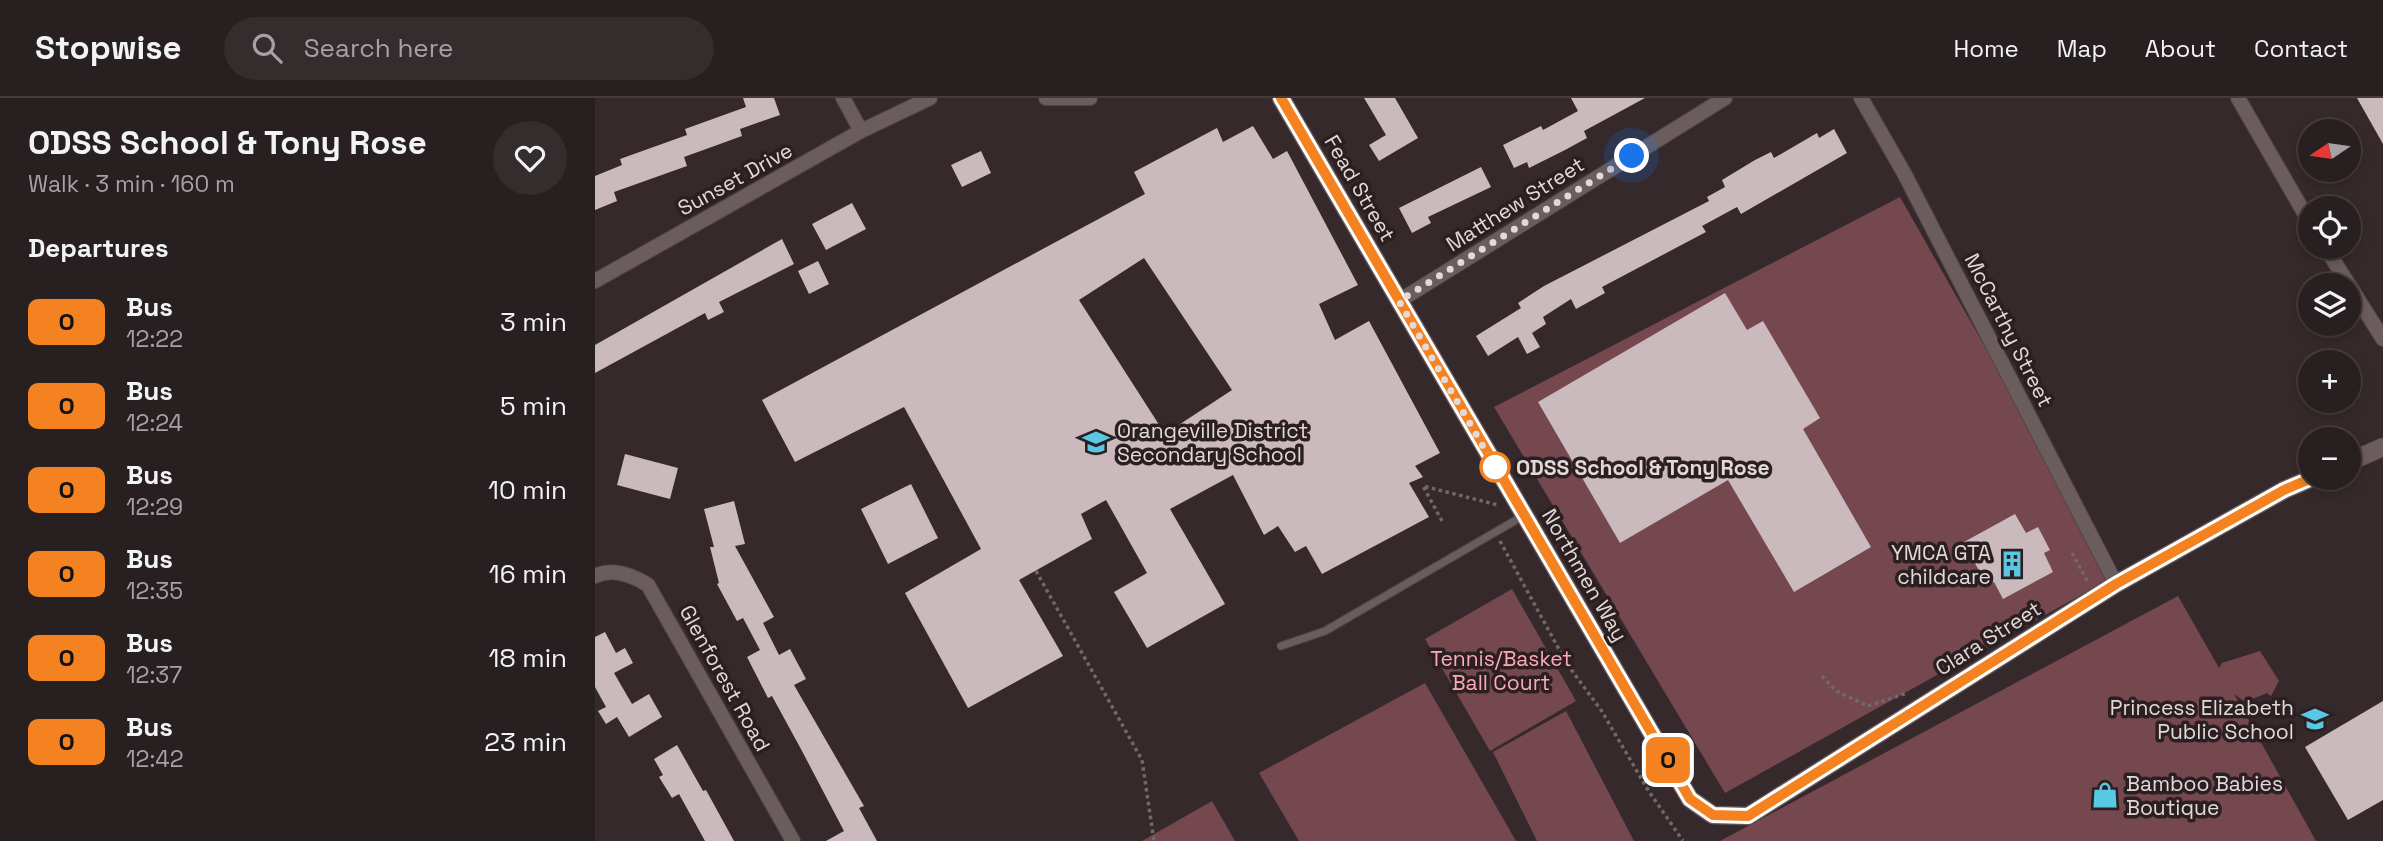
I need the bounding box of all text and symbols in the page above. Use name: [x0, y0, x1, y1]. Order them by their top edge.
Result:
search box: [224, 17, 714, 80]
text: Stopwise: [35, 27, 182, 69]
icon: search: [248, 29, 286, 67]
text: Search here: [304, 31, 453, 65]
text: Home: [1953, 33, 2019, 64]
text: Map: [2057, 33, 2107, 64]
text: About: [2145, 33, 2216, 64]
text: Contact: [2254, 33, 2348, 64]
north arrow: [2298, 119, 2361, 182]
map controls: [2298, 119, 2361, 490]
button: heart: [493, 121, 567, 195]
text: ODSS School & Tony Rose: [28, 122, 427, 164]
street label: Fead Street: [1319, 130, 1401, 246]
street label: Sunset Drive: [673, 136, 797, 222]
your location: [1614, 138, 1649, 173]
street label: Matthew Street: [1441, 151, 1589, 257]
text: Walk · 3 min · 160 m: [28, 169, 235, 199]
button: locate: [2298, 196, 2361, 259]
text: Departures: [28, 231, 169, 265]
street label: McCarthy Street: [1959, 249, 2059, 411]
button: layers: [2298, 273, 2361, 336]
text: Bus: [126, 290, 173, 324]
text: 3 min: [500, 305, 567, 339]
text: O: [58, 306, 75, 337]
text: 12:22: [126, 324, 183, 354]
button: +: [2298, 350, 2361, 413]
text: Bus: [126, 374, 173, 408]
text: 5 min: [500, 389, 567, 423]
text: O: [58, 390, 75, 421]
text: 12:24: [126, 408, 183, 438]
place label: Orangeville District Secondary School: [1117, 417, 1308, 468]
school or university icon: Orangeville District Secondary School: [1081, 427, 1111, 457]
button: −: [2298, 427, 2361, 490]
marker: ODSS School & Tony Rose: [1480, 452, 1510, 482]
place label: ODSS School & Tony Rose: [1516, 454, 1770, 481]
text: Bus: [126, 458, 173, 492]
text: 10 min: [488, 473, 567, 507]
text: O: [58, 474, 75, 505]
text: 12:29: [126, 492, 183, 522]
street label: Northmen Way: [1536, 504, 1634, 646]
place label: YMCA GTA childcare: [1891, 539, 1991, 590]
text: Bus: [126, 542, 173, 576]
building icon: YMCA GTA childcare: [1997, 549, 2027, 579]
text: 16 min: [489, 557, 567, 591]
text: O: [58, 558, 75, 589]
text: 12:35: [126, 576, 183, 606]
street label: Clara Street: [1930, 595, 2046, 681]
street label: Glenforest Road: [674, 600, 776, 756]
text: Bus: [126, 626, 173, 660]
text: 18 min: [489, 641, 567, 675]
text: O: [58, 642, 75, 673]
park label: Tennis/Basket Ball Court: [1430, 645, 1572, 696]
text: 12:37: [126, 660, 182, 690]
place label: Princess Elizabeth Public School: [2110, 694, 2294, 745]
school or university icon: Princess Elizabeth Public School: [2300, 704, 2330, 734]
text: Bus: [126, 710, 173, 744]
text: 23 min: [484, 725, 567, 759]
text: O: [58, 726, 75, 757]
line badge: O: [1645, 737, 1691, 783]
text: 12:42: [126, 744, 184, 774]
text: O: [1660, 744, 1676, 775]
place label: Bamboo Babies Boutique: [2126, 770, 2283, 821]
shop icon: Bamboo Babies Boutique: [2090, 780, 2120, 810]

